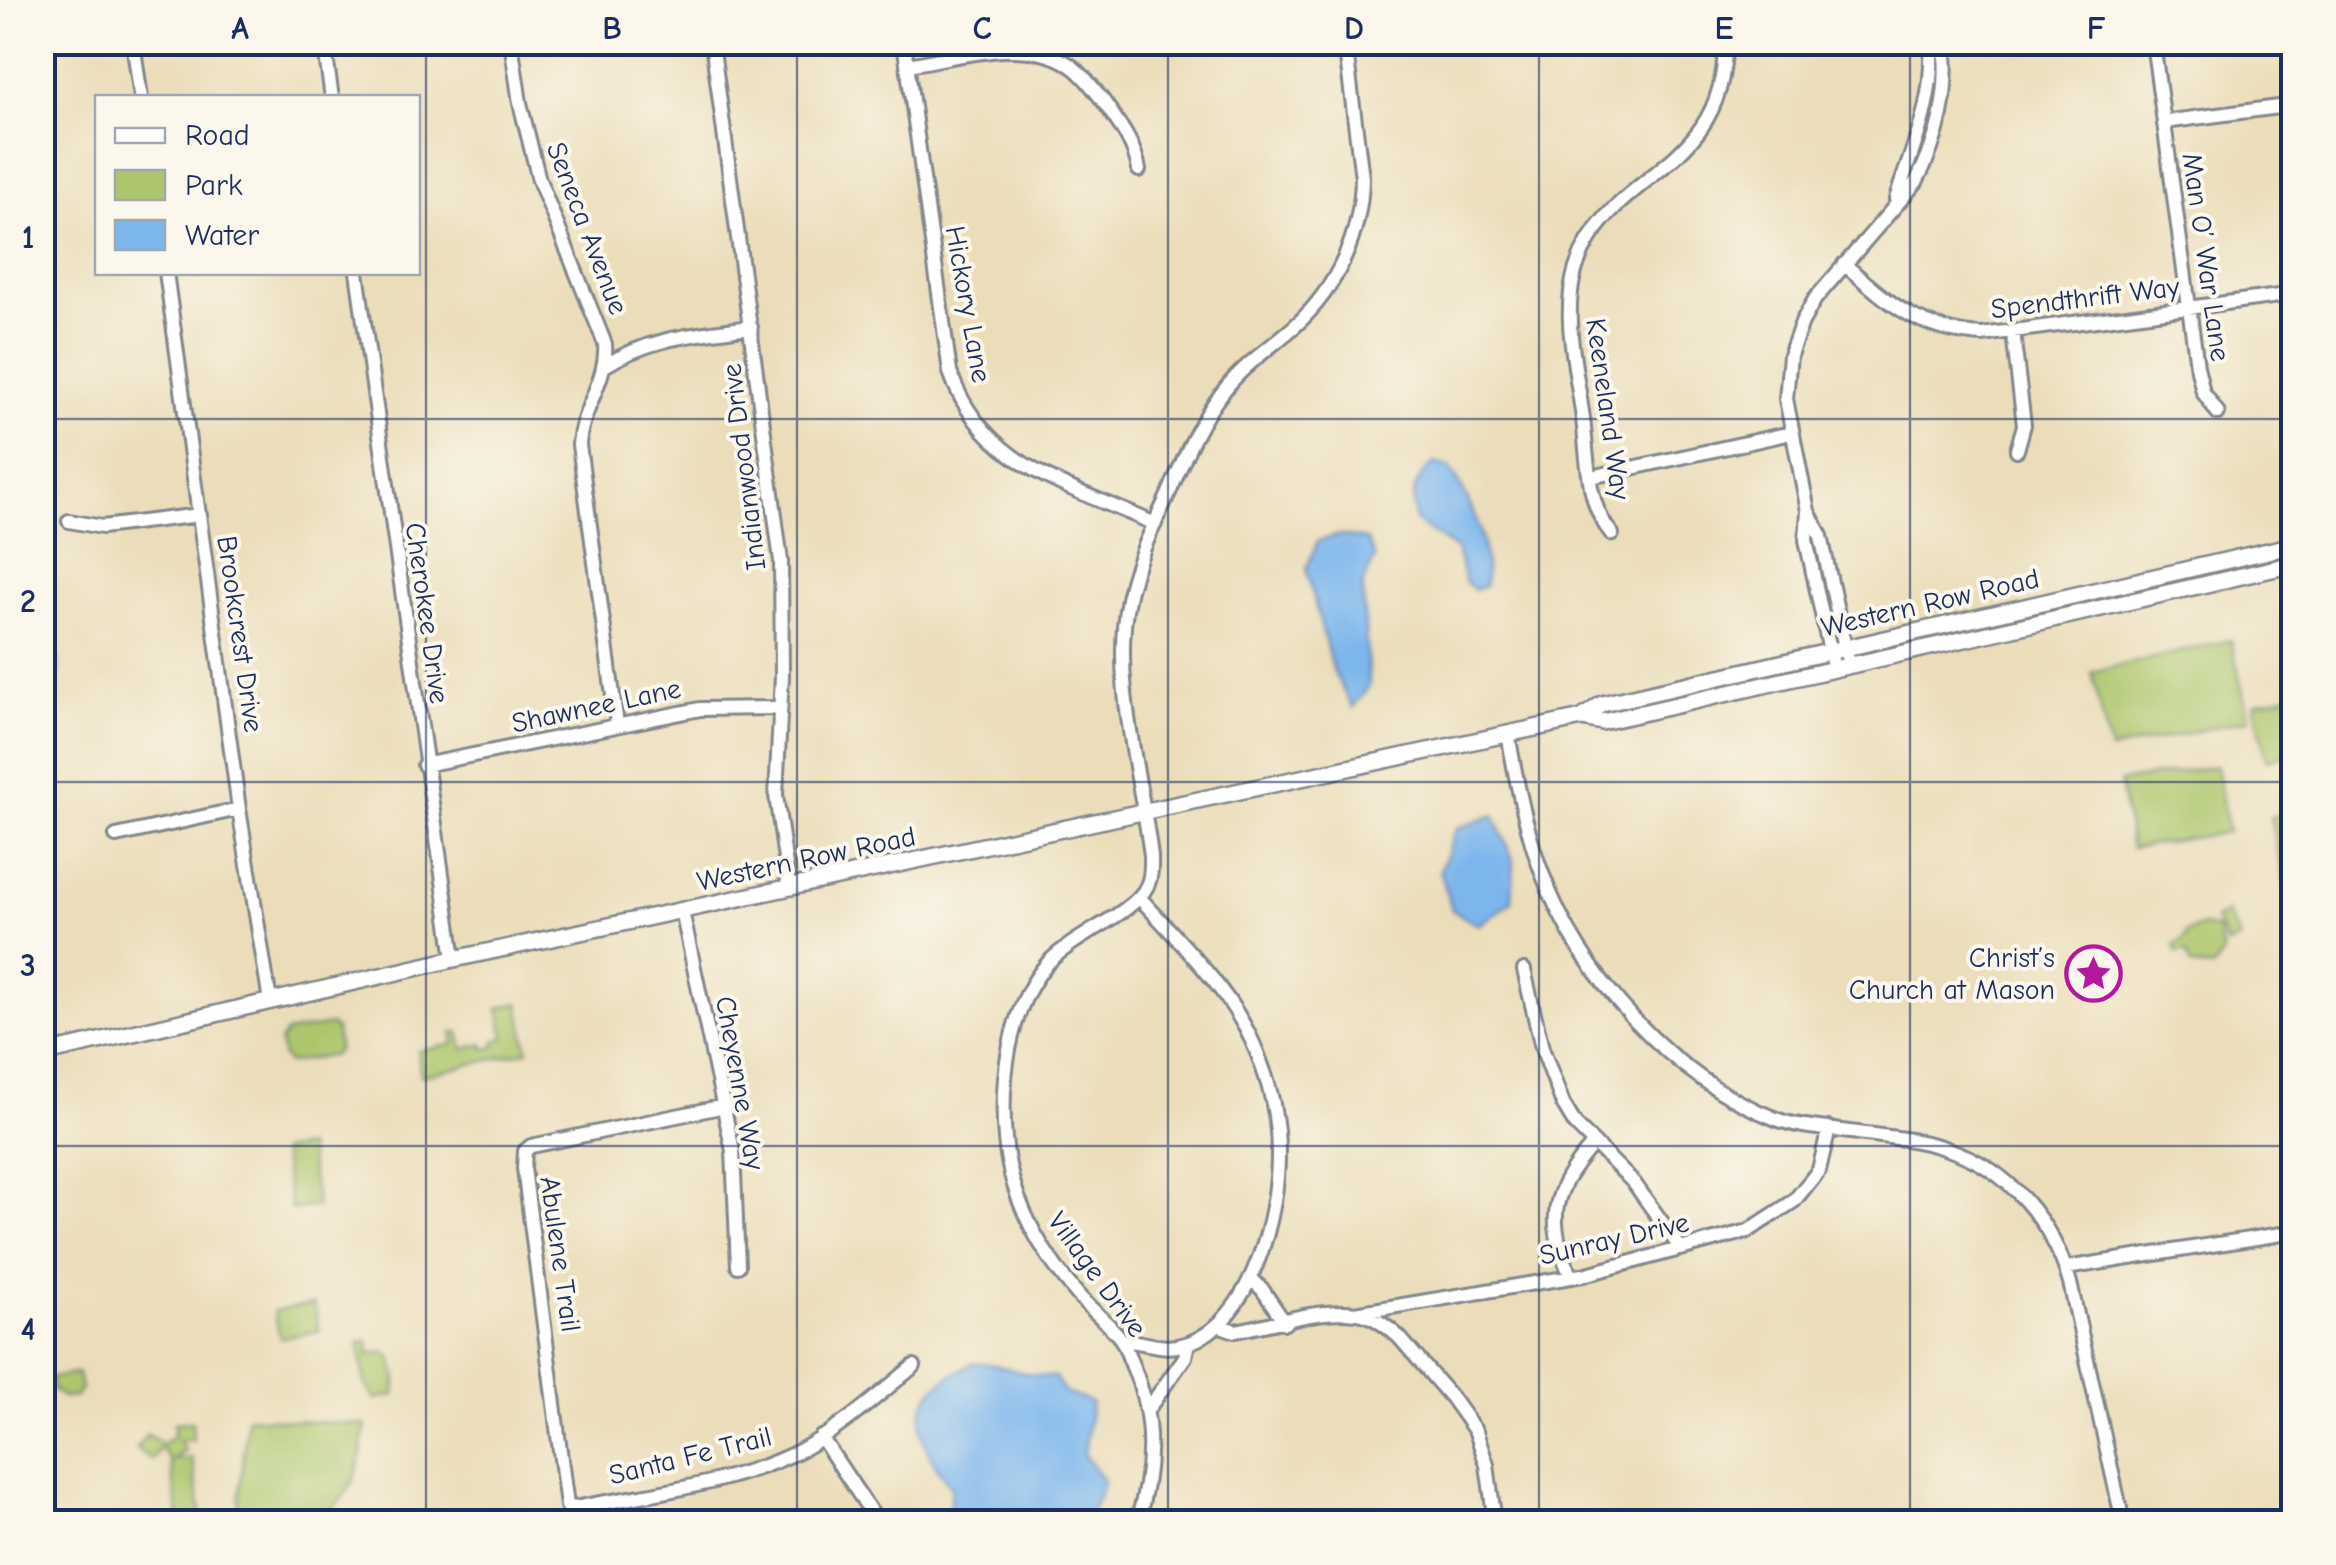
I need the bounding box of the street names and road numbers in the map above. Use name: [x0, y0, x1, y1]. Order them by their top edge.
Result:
street label: Seneca Avenue: [540, 138, 635, 319]
street label: Man O’ War Lane: [2176, 151, 2236, 363]
street label: Hickory Lane: [939, 223, 998, 385]
street label: Spendthrift Way: [1989, 270, 2182, 325]
street label: Keeneland Way: [1579, 316, 1637, 502]
street label: Indianwood Drive: [715, 362, 773, 572]
street label: Cherokee Drive: [398, 521, 456, 706]
street label: Brookcrest Drive: [210, 534, 270, 734]
street label: Western Row Road: [1818, 562, 2042, 644]
street label: Shawnee Lane: [509, 672, 684, 740]
street label: Western Row Road: [694, 820, 918, 898]
street label: Cheyenne Way: [709, 994, 771, 1173]
street label: Abulene Trail: [533, 1174, 587, 1334]
street label: Village Drive: [1041, 1206, 1153, 1343]
street label: Sunray Drive: [1536, 1206, 1692, 1272]
street label: Santa Fe Trail: [606, 1420, 775, 1492]

